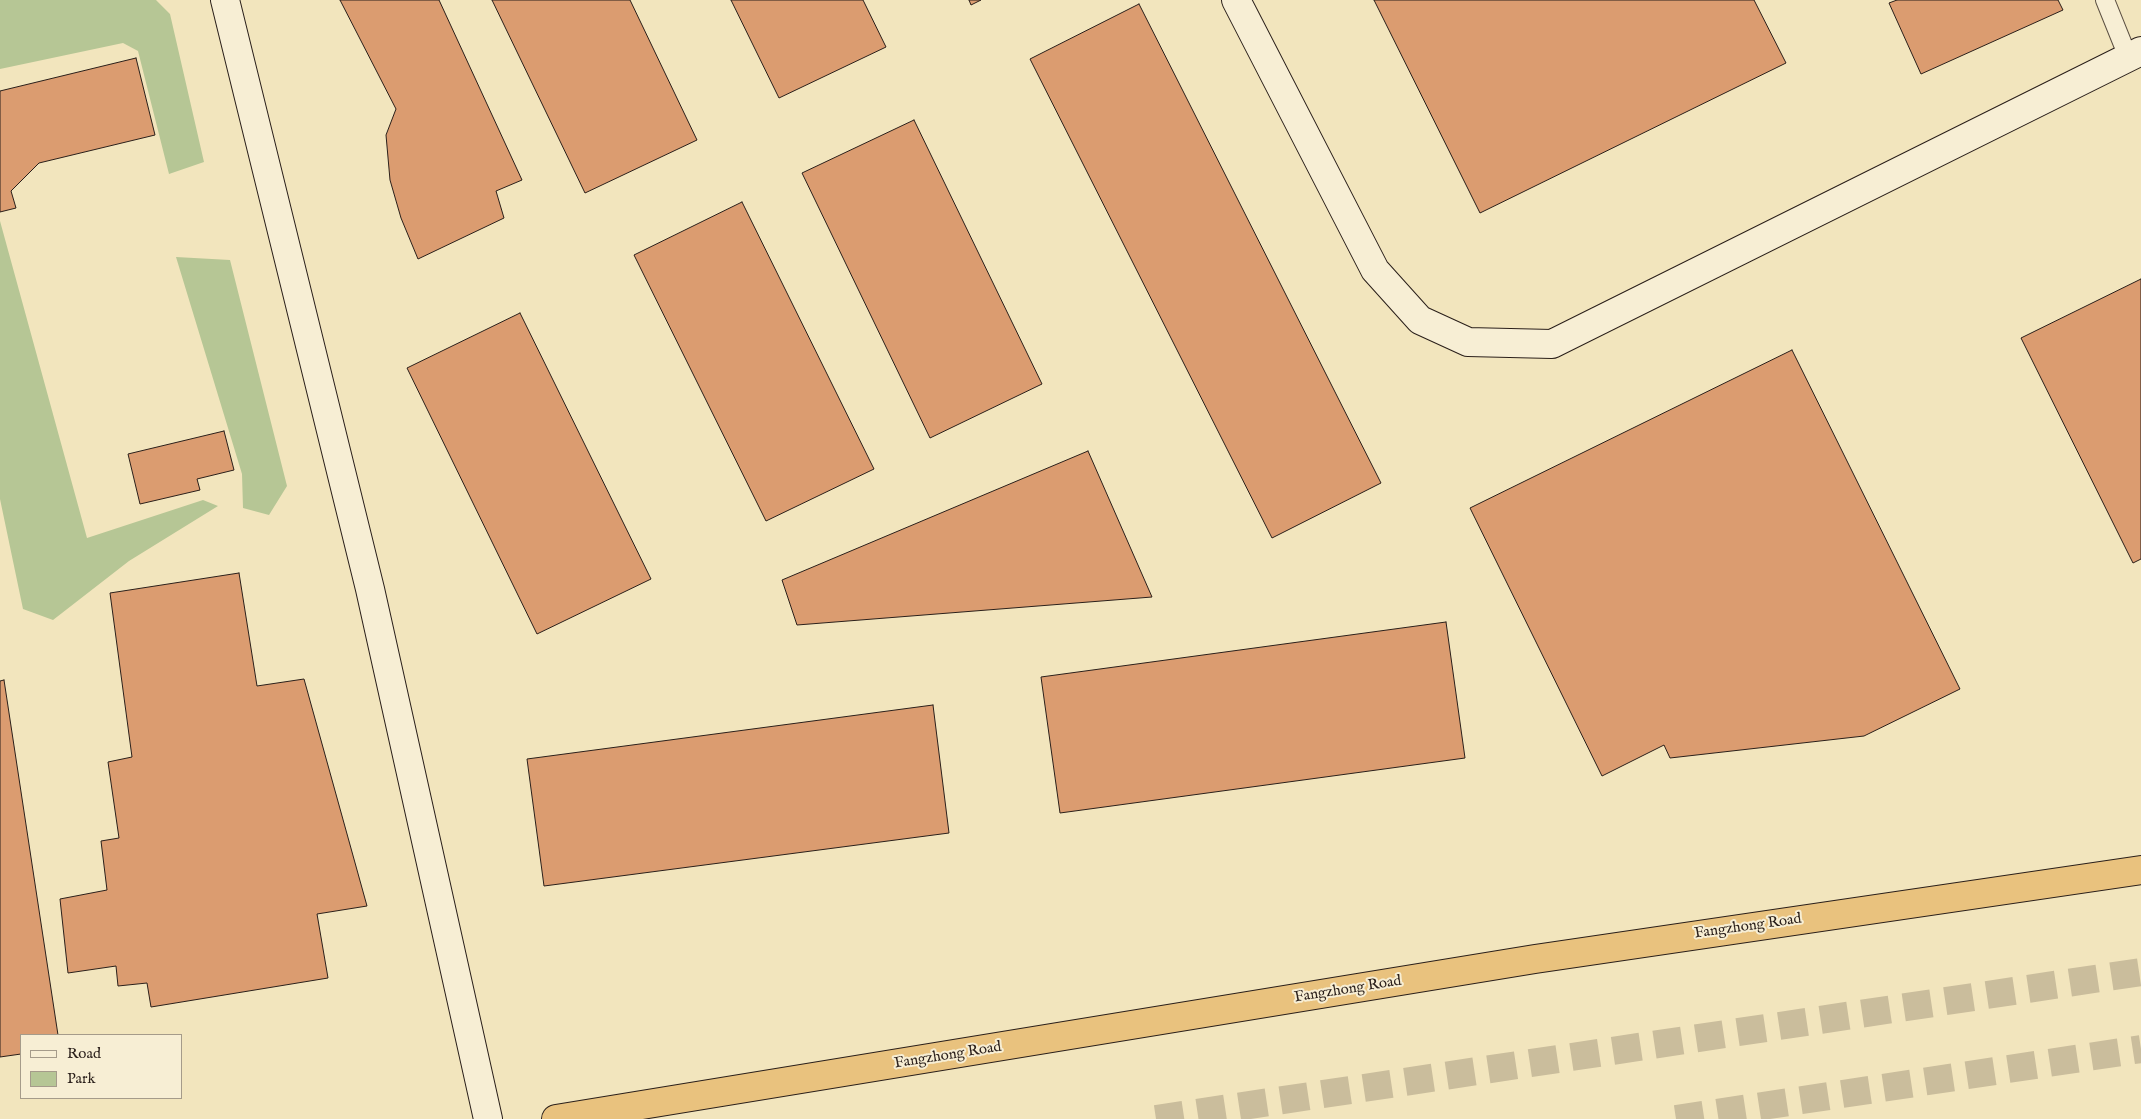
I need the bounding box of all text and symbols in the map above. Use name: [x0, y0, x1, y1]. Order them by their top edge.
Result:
street label: Fangzhong Road: [1693, 911, 1803, 943]
street label: Fangzhong Road: [1293, 973, 1403, 1007]
legend: [20, 1034, 182, 1099]
street label: Fangzhong Road: [893, 1039, 1003, 1073]
text: Road: [67, 1044, 101, 1063]
text: Park: [67, 1069, 96, 1088]

